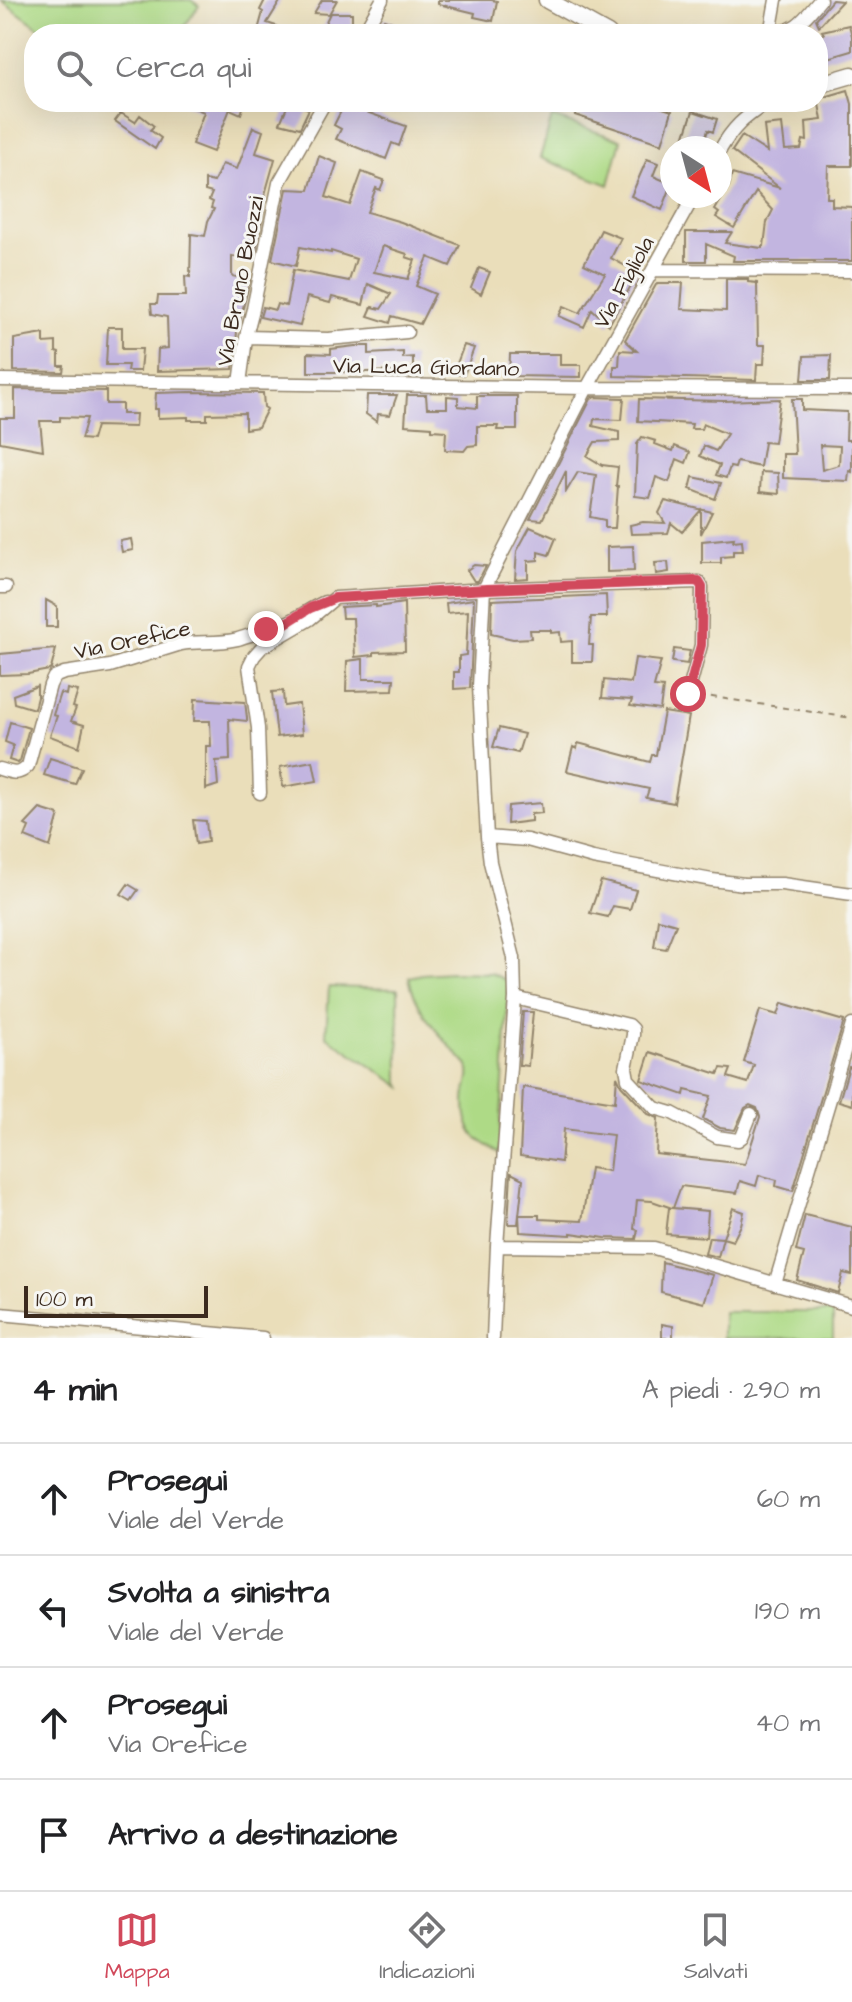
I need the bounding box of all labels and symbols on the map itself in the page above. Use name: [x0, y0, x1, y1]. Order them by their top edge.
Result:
north arrow: [660, 136, 732, 208]
street label: Via Bruno Buozzi: [209, 194, 272, 369]
street label: Via Figliola: [586, 231, 663, 335]
street label: Via Luca Giordano: [333, 350, 520, 385]
route end: [248, 611, 284, 647]
street label: Via Orefice: [71, 613, 193, 668]
route start: [670, 676, 706, 712]
scale bar: [24, 1282, 208, 1318]

